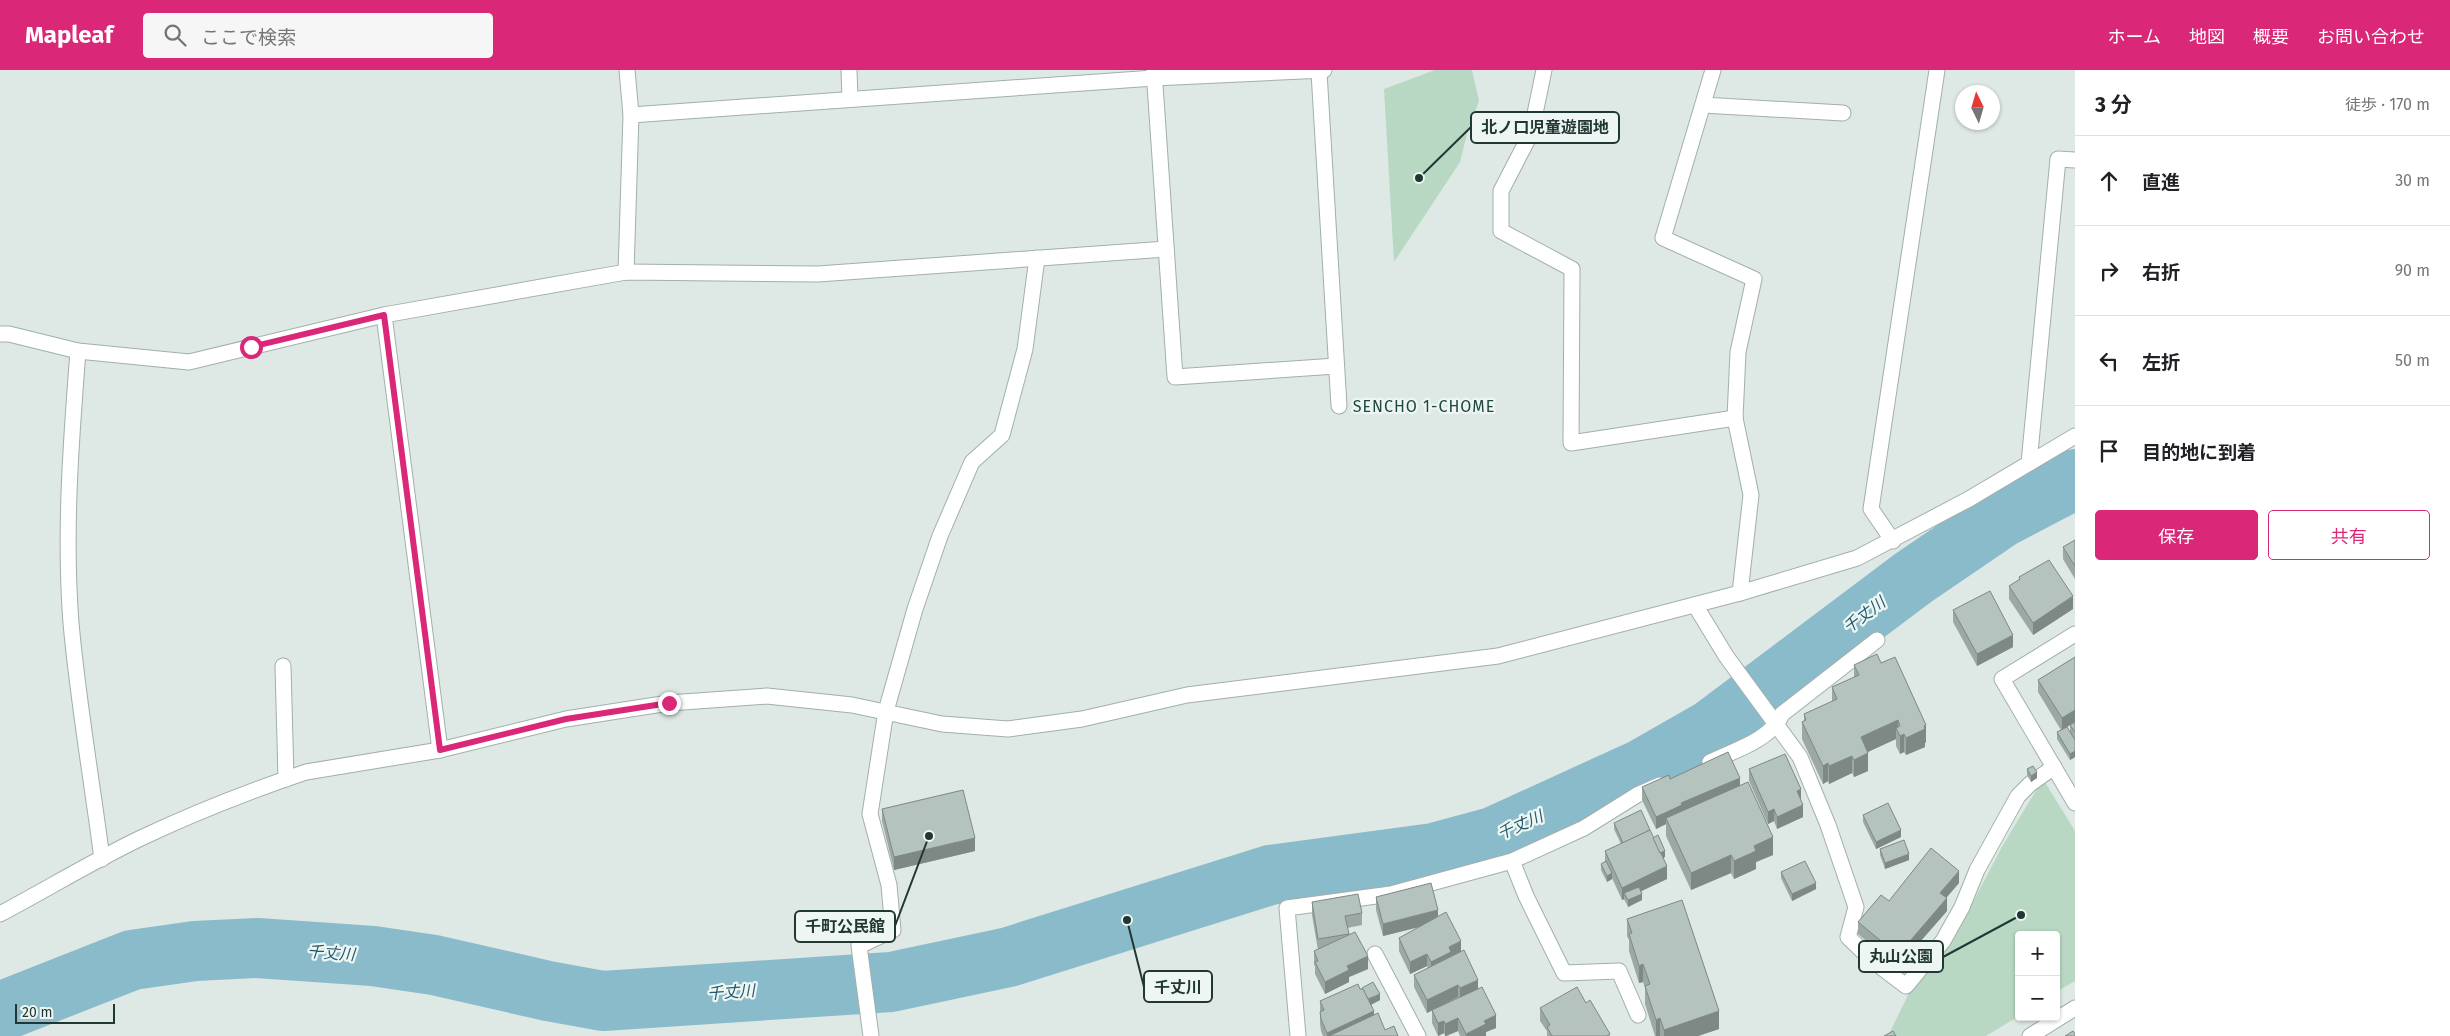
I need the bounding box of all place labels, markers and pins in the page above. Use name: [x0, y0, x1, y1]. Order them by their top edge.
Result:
callout: 北ノ口児童遊園地: [1471, 112, 1619, 143]
callout: 千町公民館: [795, 911, 895, 942]
callout: 丸山公園: [1859, 941, 1943, 972]
callout: 千丈川: [1144, 971, 1212, 1002]

